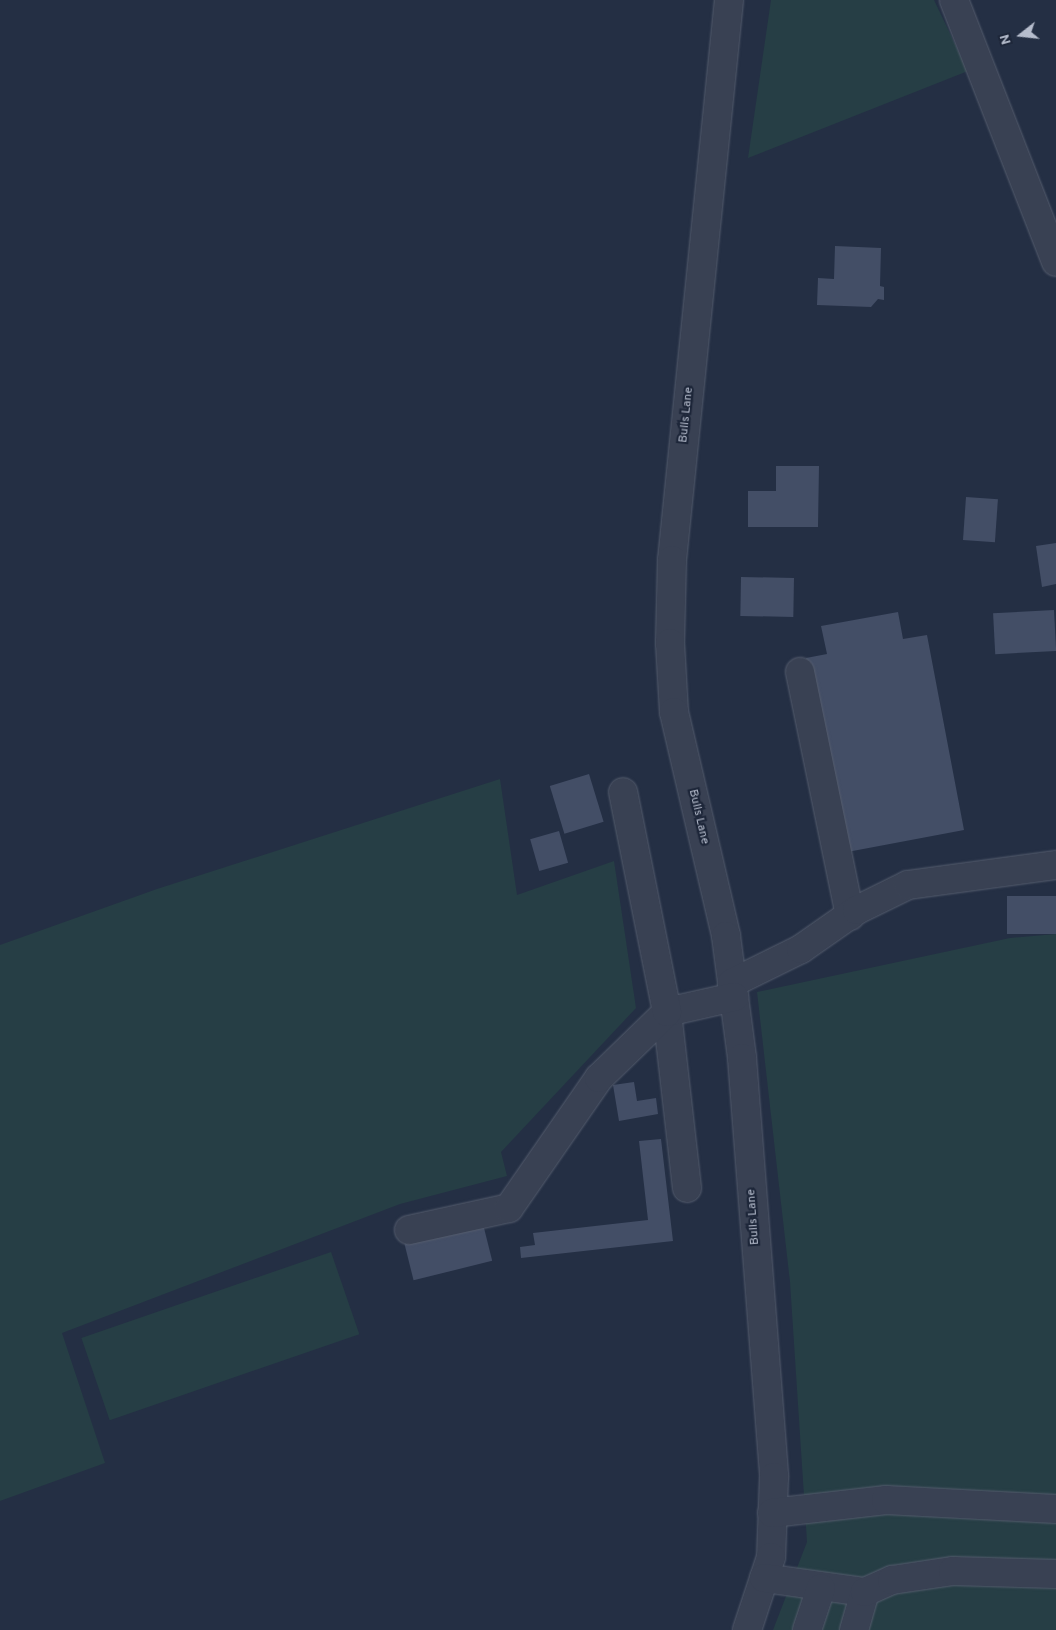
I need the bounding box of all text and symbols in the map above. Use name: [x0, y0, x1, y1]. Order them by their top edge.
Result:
north arrow: [996, 10, 1046, 60]
text: N: [997, 32, 1016, 46]
street label: Bulls Lane: [677, 386, 697, 444]
street label: Bulls Lane: [685, 788, 711, 846]
street label: Bulls Lane: [745, 1189, 763, 1245]

